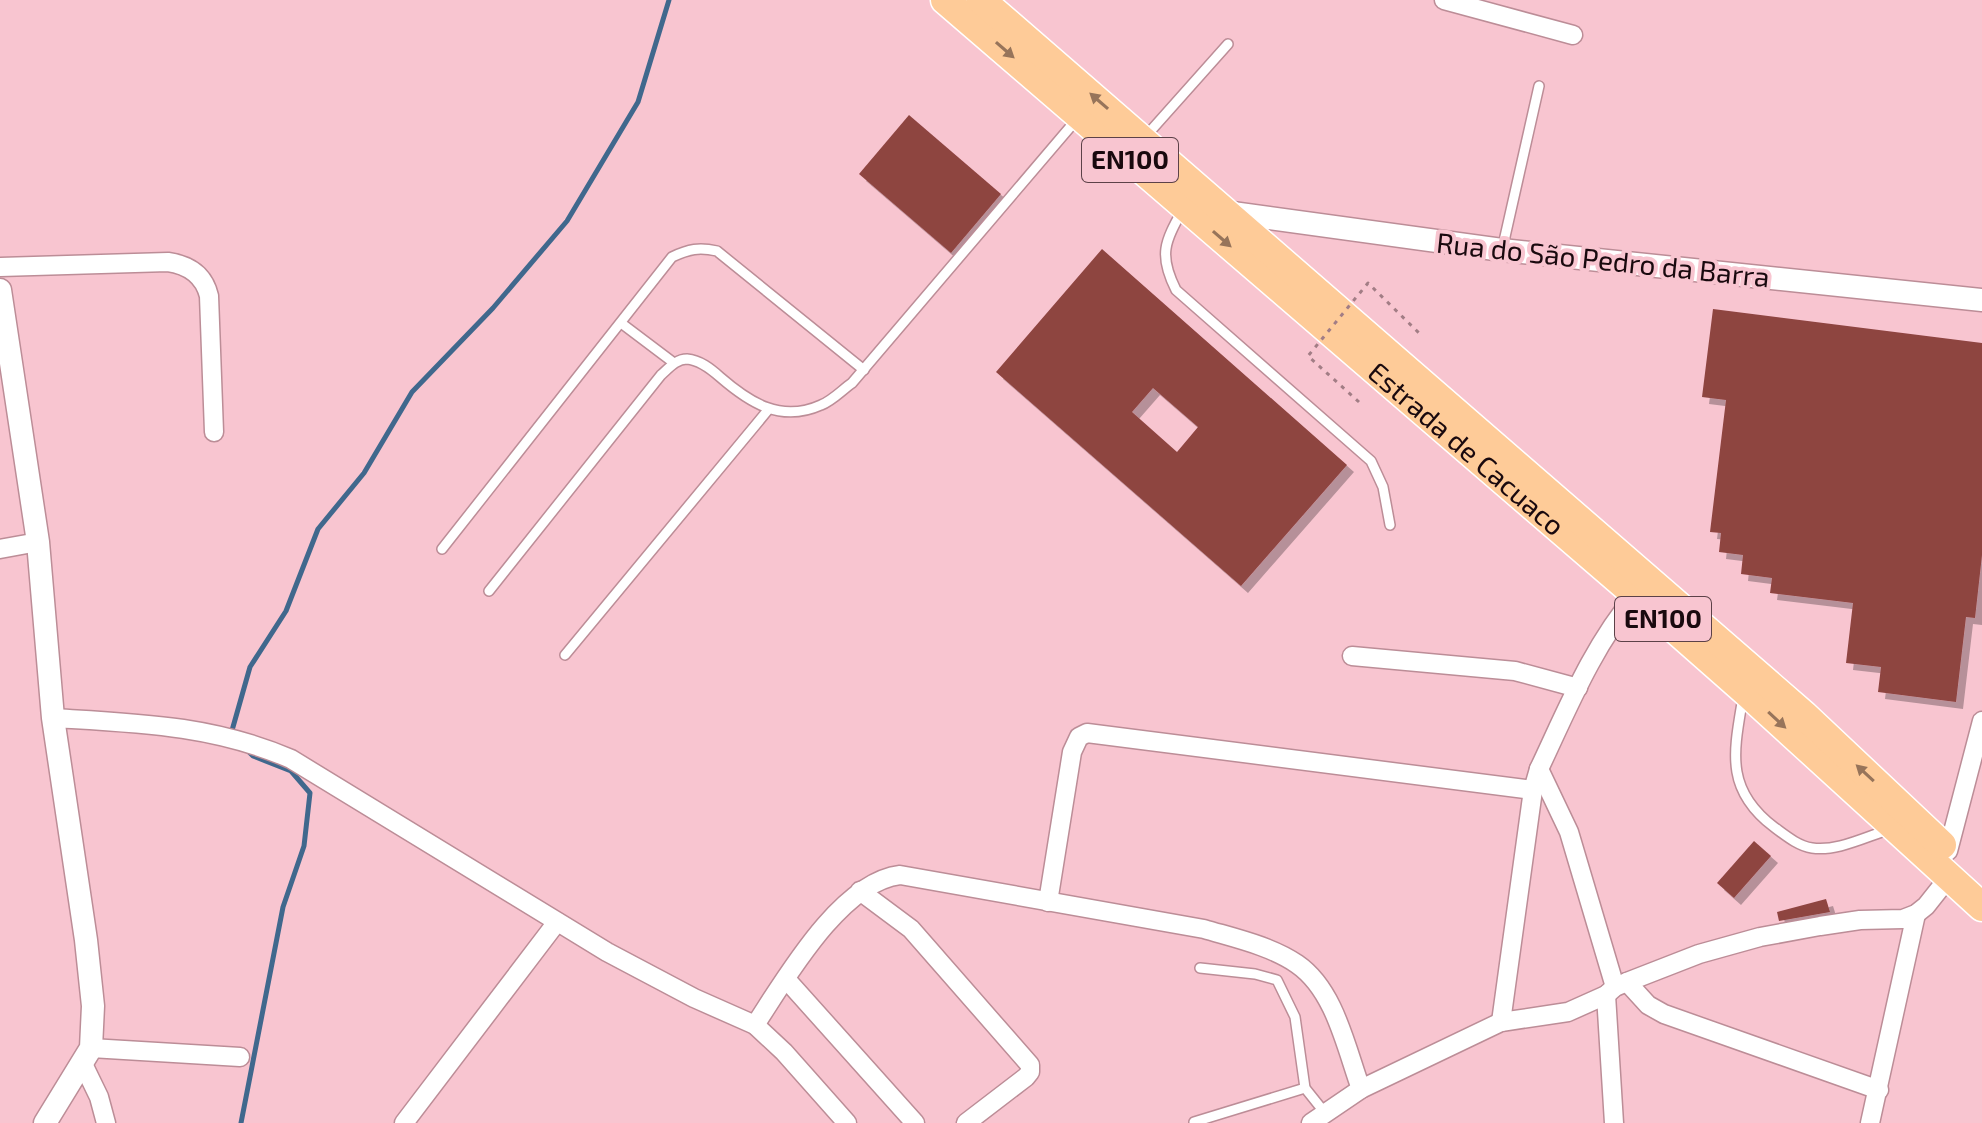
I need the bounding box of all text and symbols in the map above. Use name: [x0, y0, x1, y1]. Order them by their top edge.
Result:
one-way arrow: [994, 41, 1014, 58]
one-way arrow: [1089, 93, 1109, 110]
road number: EN100: [1082, 138, 1178, 182]
street label: Rua do São Pedro da Barra: [1435, 225, 1771, 293]
one-way arrow: [1212, 230, 1232, 247]
street label: Estrada de Cacuaco: [1362, 354, 1572, 542]
road number: EN100: [1615, 597, 1711, 641]
one-way arrow: [1768, 710, 1787, 728]
one-way arrow: [1856, 765, 1875, 783]

